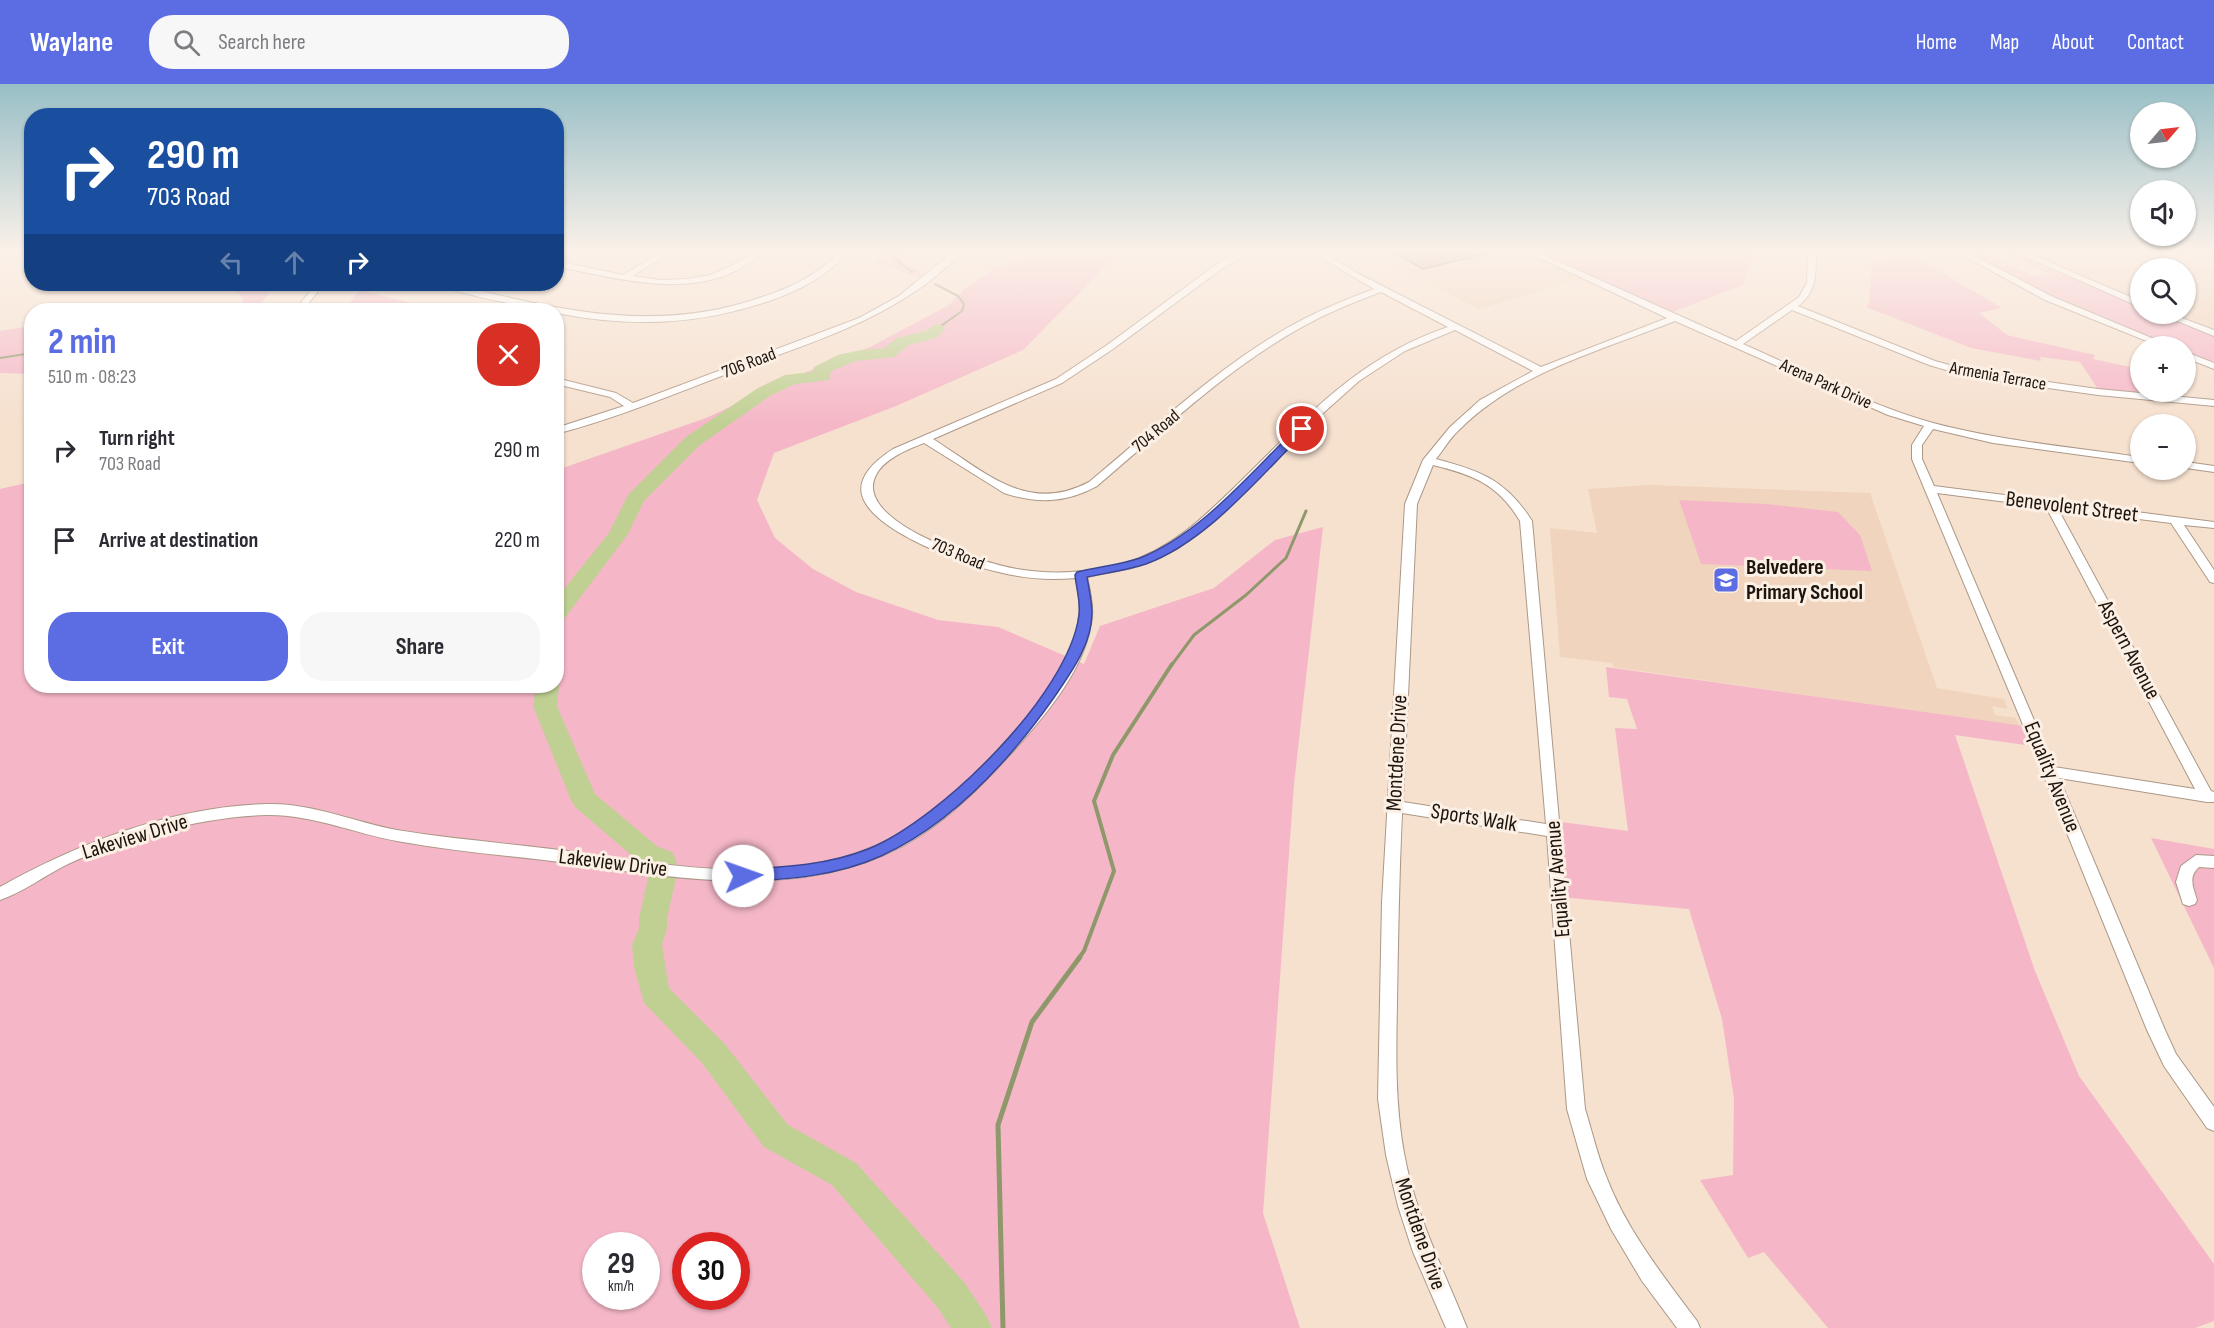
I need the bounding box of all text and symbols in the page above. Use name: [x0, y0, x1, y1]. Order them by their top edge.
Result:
search box: [149, 15, 569, 69]
text: Waylane: [30, 26, 113, 59]
icon: search: [170, 26, 203, 59]
text: Search here: [218, 29, 306, 56]
text: Home: [1916, 30, 1957, 55]
text: Map: [1990, 30, 2019, 55]
text: About: [2052, 30, 2094, 55]
text: Contact: [2127, 30, 2184, 55]
north arrow: [2130, 102, 2196, 168]
map controls: [2130, 102, 2196, 480]
text: 290 m: [147, 130, 240, 181]
icon: right: [48, 132, 126, 210]
button: sound: [2130, 180, 2196, 246]
text: 703 Road: [147, 181, 230, 213]
icon: left: [215, 246, 248, 279]
icon: ahead: [278, 246, 311, 279]
icon: right: [341, 246, 374, 279]
button: search: [2130, 258, 2196, 324]
text: 2 min: [48, 321, 117, 364]
button: close: [477, 323, 540, 386]
button: +: [2130, 336, 2196, 402]
street label: 706 Road: [719, 343, 779, 383]
street label: Arena Park Drive: [1776, 354, 1875, 414]
street label: Armenia Terrace: [1947, 357, 2048, 395]
text: 510 m · 08:23: [48, 365, 136, 389]
pin: [1276, 403, 1327, 454]
street label: 704 Road: [1128, 405, 1184, 457]
icon: arrive: [1285, 412, 1318, 445]
button: −: [2130, 414, 2196, 480]
text: Turn right: [99, 425, 175, 452]
icon: right: [48, 434, 81, 467]
text: 290 m: [494, 437, 540, 464]
text: 703 Road: [99, 452, 161, 476]
street label: Benevolent Street: [2004, 485, 2140, 529]
icon: arrive: [48, 524, 81, 557]
text: Arrive at destination: [99, 527, 258, 554]
text: 220 m: [494, 527, 540, 554]
street label: 703 Road: [928, 533, 988, 575]
place label: Belvedere Primary School: [1746, 554, 1863, 606]
school or university icon: Belvedere Primary School: [1711, 565, 1741, 595]
street label: Aspern Avenue: [2091, 595, 2166, 704]
button: Exit: [48, 612, 288, 681]
button: Share: [300, 612, 540, 681]
street label: Montdene Drive: [1380, 694, 1414, 812]
street label: Equality Avenue: [2018, 718, 2086, 836]
street label: Sports Walk: [1429, 798, 1520, 838]
street label: Lakeview Drive: [79, 808, 191, 866]
street label: Equality Avenue: [1539, 820, 1577, 938]
street label: Lakeview Drive: [557, 843, 669, 883]
position arrow: [711, 844, 775, 908]
street label: Montdene Drive: [1388, 1175, 1452, 1293]
speed limit sign: 30: [672, 1232, 750, 1310]
text: 29: [607, 1246, 635, 1282]
text: km/h: [608, 1277, 634, 1296]

